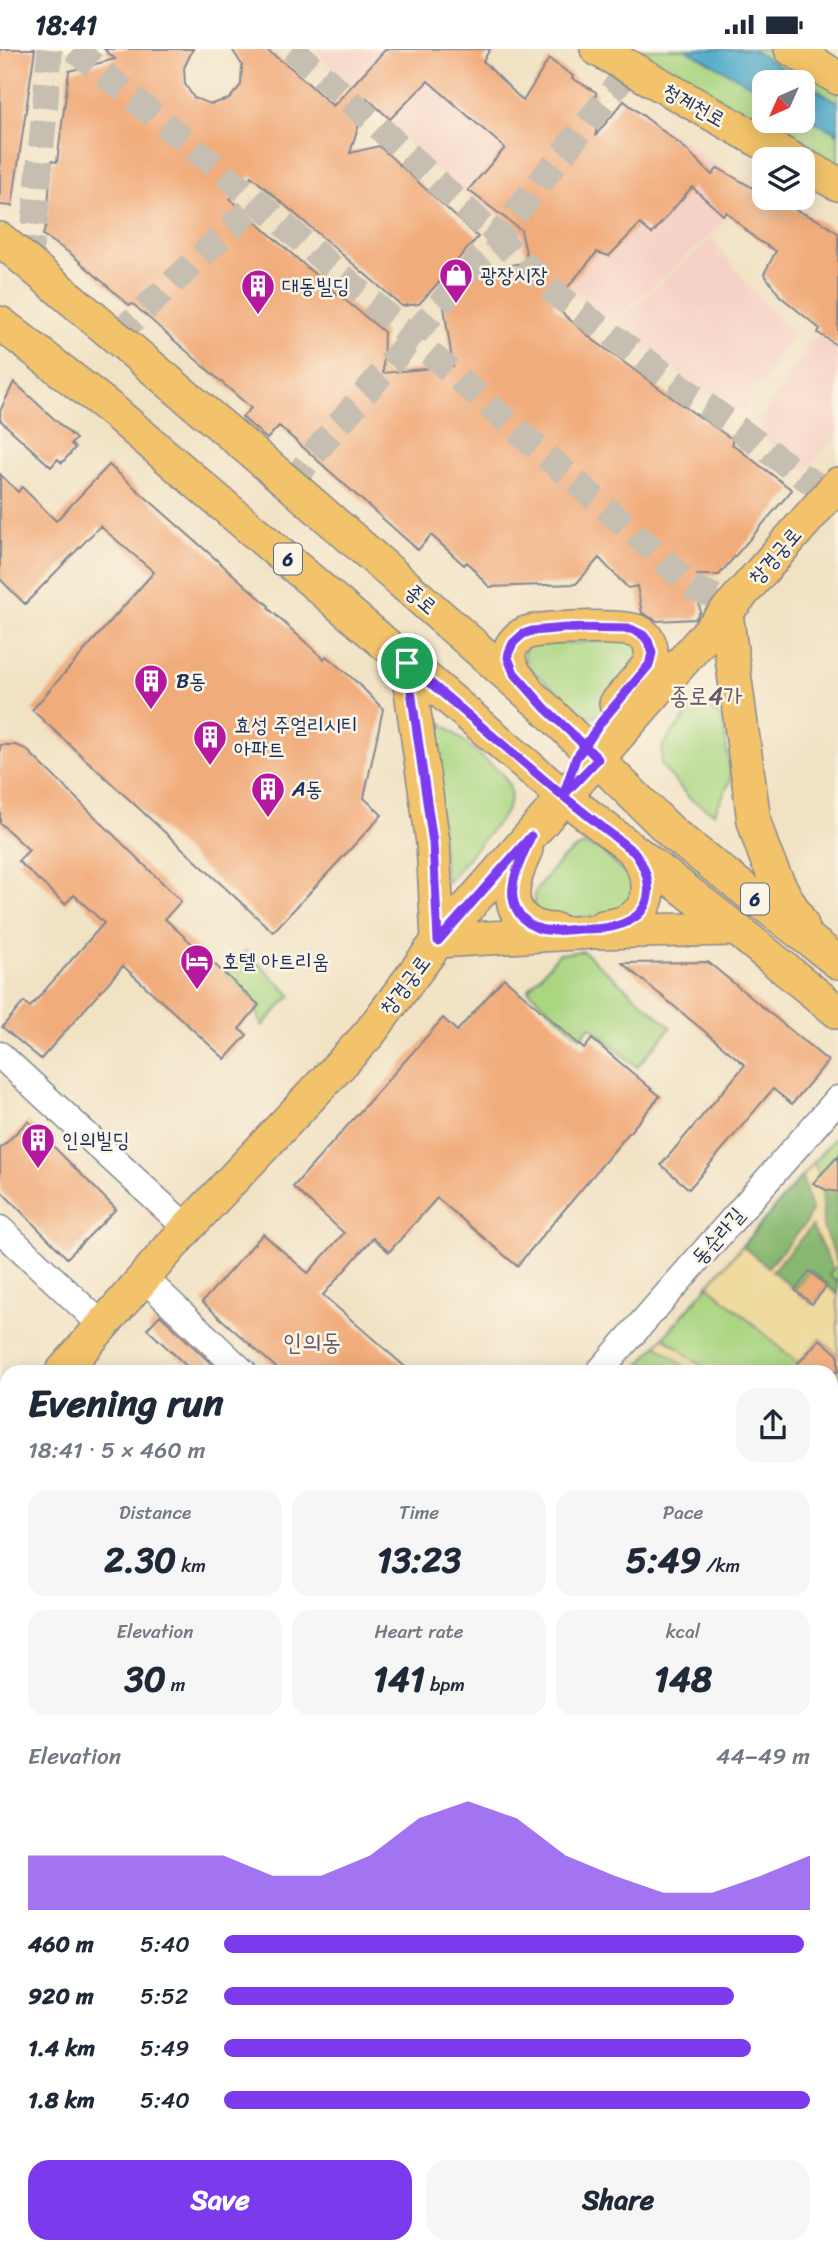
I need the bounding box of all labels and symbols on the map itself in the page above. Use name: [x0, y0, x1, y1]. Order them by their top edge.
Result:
north arrow: [752, 70, 816, 133]
street label: 청계천로: [655, 72, 733, 138]
shop icon: 광장시장: [437, 256, 475, 305]
place label: 광장시장: [480, 256, 548, 294]
building icon: 대동빌딩: [239, 267, 277, 316]
place label: 대동빌딩: [282, 267, 350, 305]
street label: 창경궁로: [738, 518, 812, 594]
road number: 6: [274, 544, 302, 575]
street label: 종로: [396, 574, 446, 624]
pin: [377, 633, 437, 693]
building icon: B동: [132, 662, 170, 711]
place label: B동: [176, 662, 206, 700]
district label: 종로4가: [670, 675, 742, 717]
place label: 효성 주얼리시티 아파트: [234, 706, 358, 768]
building icon: 효성 주얼리시티 아파트: [191, 718, 229, 767]
building icon: A동: [249, 770, 287, 819]
place label: A동: [291, 770, 323, 808]
road number: 6: [741, 883, 769, 915]
hotel icon: 호텔 아트리움: [178, 942, 216, 991]
place label: 호텔 아트리움: [222, 942, 329, 980]
street label: 창경궁로: [369, 947, 441, 1023]
building icon: 인의빌딩: [19, 1121, 57, 1170]
place label: 인의빌딩: [62, 1121, 130, 1159]
street label: 동순라길: [681, 1198, 755, 1274]
district label: 인의동: [283, 1321, 341, 1363]

